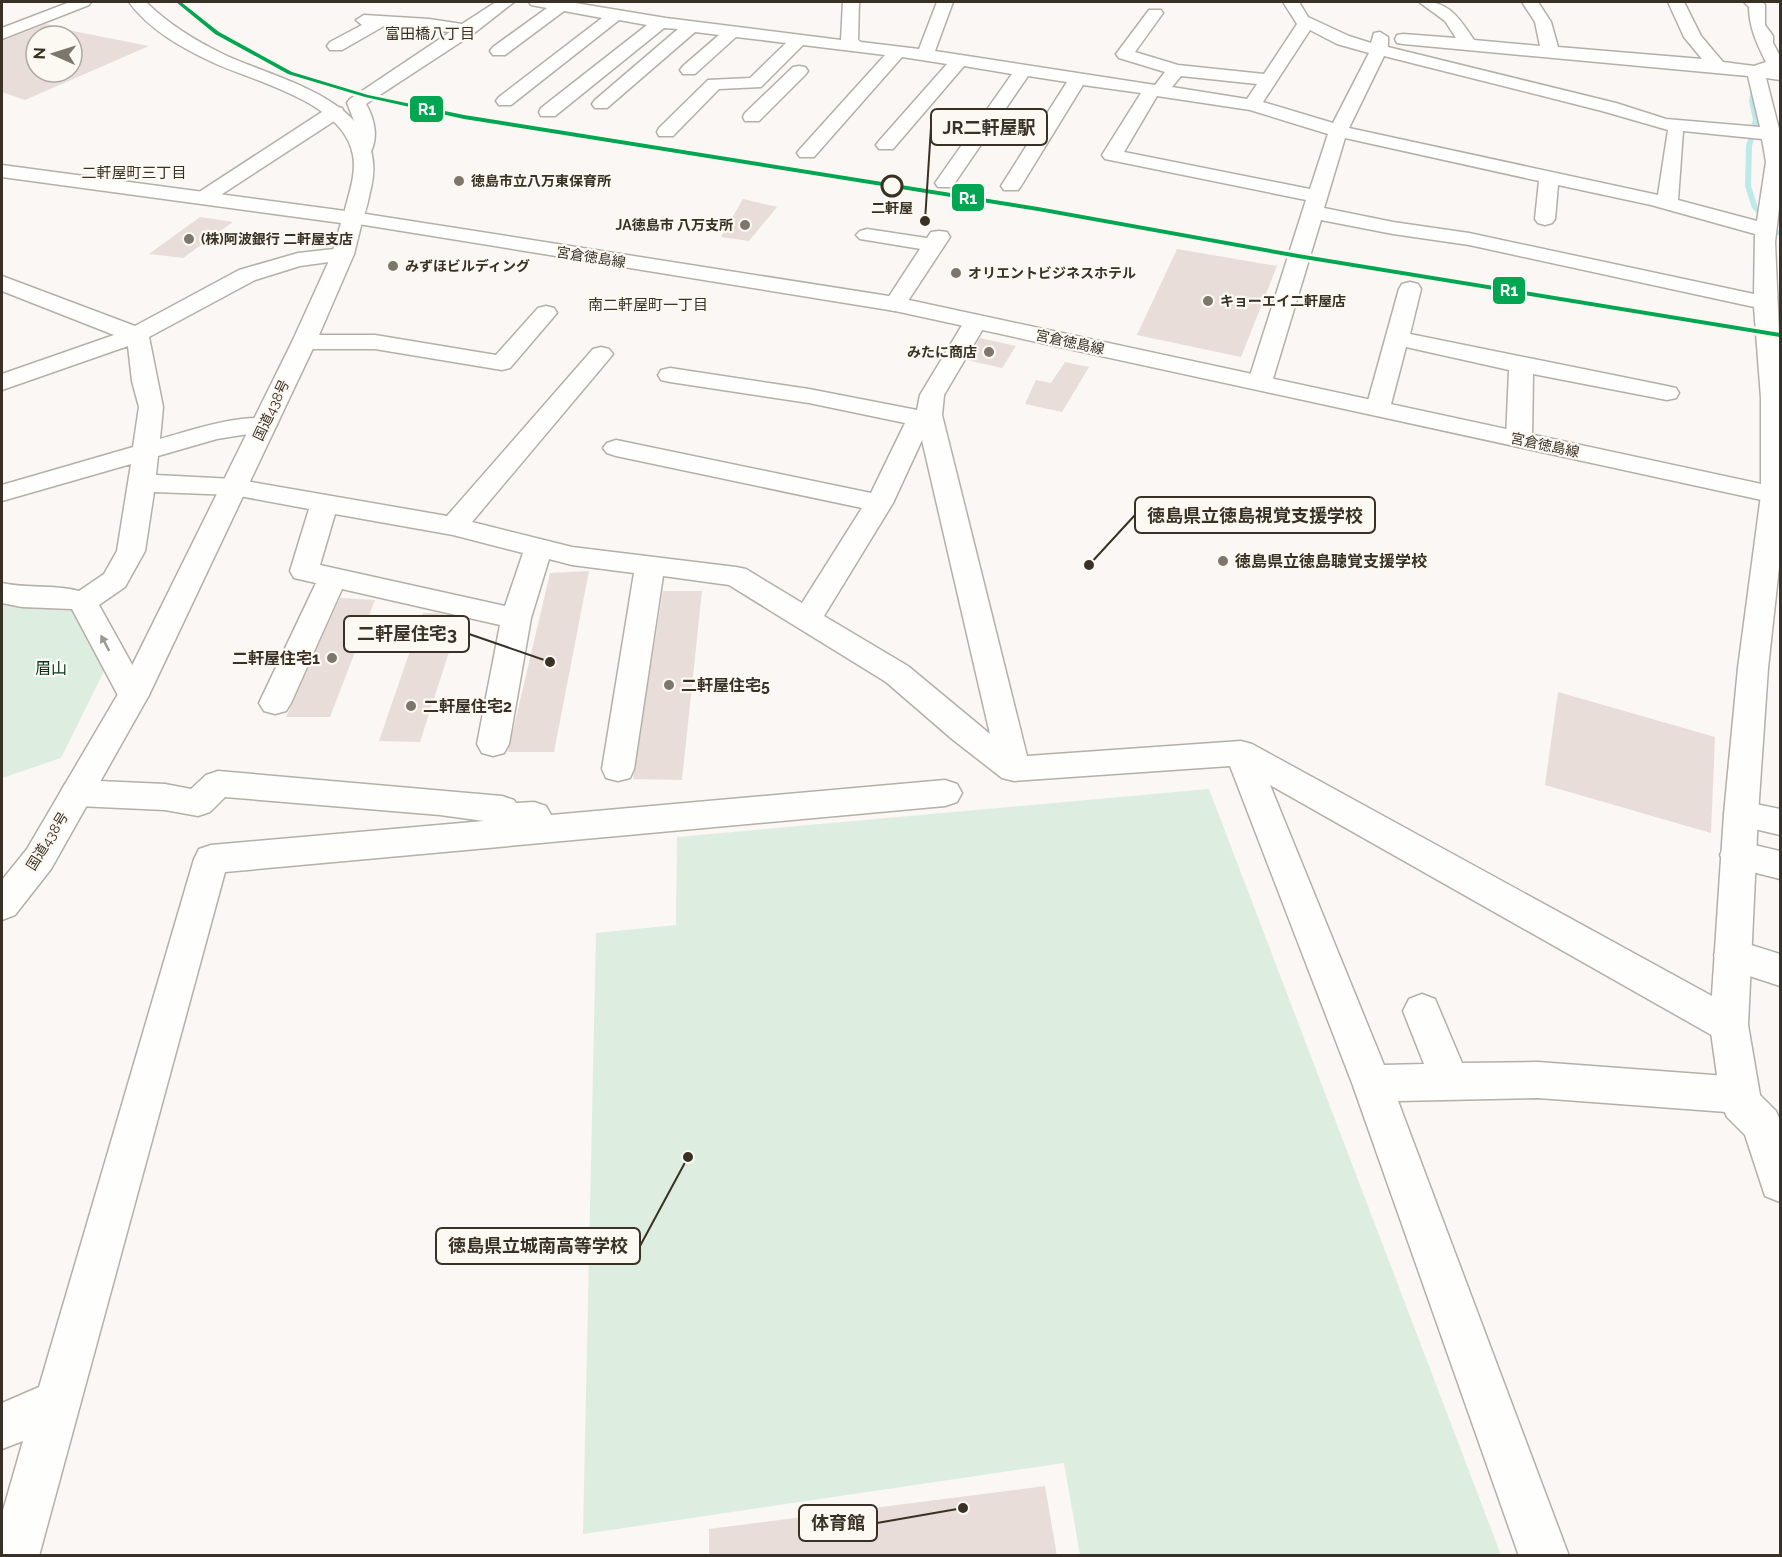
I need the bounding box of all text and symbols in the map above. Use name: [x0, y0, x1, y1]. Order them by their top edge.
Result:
north arrow: [24, 24, 84, 84]
district label: 富田橋八丁目: [385, 25, 475, 43]
text: N: [30, 47, 49, 60]
line badge: R1: [409, 95, 444, 123]
text: R1: [418, 100, 436, 119]
callout: JR二軒屋駅: [931, 109, 1047, 145]
text: JR二軒屋駅: [943, 117, 1035, 138]
district label: 二軒屋町三丁目: [81, 164, 187, 182]
place label: 徳島市立八万東保育所: [471, 173, 611, 189]
marker: 徳島市立八万東保育所: [452, 174, 466, 188]
marker: 二軒屋: [881, 175, 903, 197]
line badge: R1: [951, 183, 985, 212]
text: R1: [959, 189, 977, 208]
place label: 二軒屋: [871, 200, 913, 216]
place label: JA徳島市 八万支所: [616, 217, 733, 233]
marker: JA徳島市 八万支所: [738, 218, 752, 232]
place label: (株)阿波銀行 二軒屋支店: [201, 231, 353, 247]
marker: (株)阿波銀行 二軒屋支店: [182, 232, 196, 246]
street label: 宮倉徳島線: [555, 244, 627, 270]
place label: みずほビルディング: [405, 258, 530, 274]
marker: みずほビルディング: [386, 259, 400, 273]
place label: オリエントビジネスホテル: [968, 265, 1136, 281]
marker: オリエントビジネスホテル: [949, 266, 963, 280]
line badge: R1: [1492, 276, 1526, 305]
text: R1: [1500, 281, 1518, 300]
place label: キョーエイ二軒屋店: [1220, 293, 1346, 309]
marker: キョーエイ二軒屋店: [1201, 294, 1215, 308]
district label: 南二軒屋町一丁目: [588, 296, 708, 314]
street label: 宮倉徳島線: [1034, 327, 1106, 357]
place label: みたに商店: [907, 344, 977, 360]
marker: みたに商店: [982, 345, 996, 359]
street label: 国道438号: [250, 377, 292, 443]
street label: 宮倉徳島線: [1509, 430, 1581, 460]
callout: 徳島県立徳島視覚支援学校: [1135, 497, 1375, 533]
text: 徳島県立徳島視覚支援学校: [1147, 505, 1363, 526]
place label: 徳島県立徳島聴覚支援学校: [1235, 552, 1427, 571]
marker: 徳島県立徳島聴覚支援学校: [1216, 554, 1230, 568]
callout: 二軒屋住宅3: [344, 616, 469, 652]
text: 二軒屋住宅3: [357, 623, 457, 644]
one-way arrow: [100, 635, 110, 652]
place label: 二軒屋住宅1: [232, 649, 320, 668]
marker: 二軒屋住宅1: [325, 651, 339, 665]
park label: 眉山: [35, 659, 67, 678]
place label: 二軒屋住宅5: [681, 676, 770, 695]
marker: 二軒屋住宅5: [662, 678, 676, 692]
place label: 二軒屋住宅2: [423, 697, 512, 716]
marker: 二軒屋住宅2: [404, 699, 418, 713]
street label: 国道438号: [23, 809, 71, 873]
callout: 徳島県立城南高等学校: [436, 1228, 640, 1264]
text: 徳島県立城南高等学校: [448, 1235, 628, 1256]
callout: 体育館: [799, 1505, 877, 1541]
text: 体育館: [811, 1512, 865, 1533]

